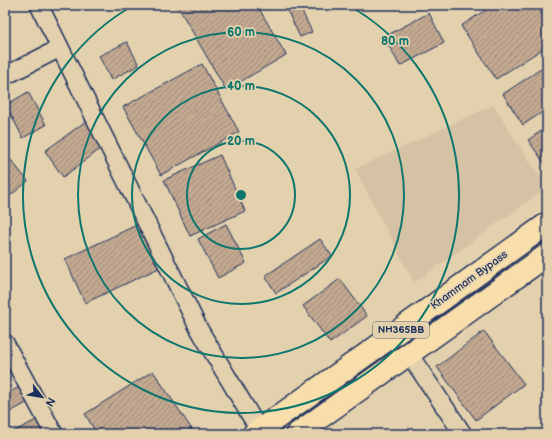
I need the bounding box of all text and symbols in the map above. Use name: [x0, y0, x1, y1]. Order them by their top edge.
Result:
text: 60 m: [227, 25, 255, 40]
text: 80 m: [381, 34, 409, 49]
text: 40 m: [227, 79, 255, 94]
text: 20 m: [227, 134, 255, 149]
centre of rings: [234, 188, 248, 202]
street label: Khammam Bypass: [428, 247, 510, 312]
road number: NH365BB: [373, 322, 429, 338]
north arrow: [22, 377, 62, 417]
text: N: [42, 395, 58, 409]

